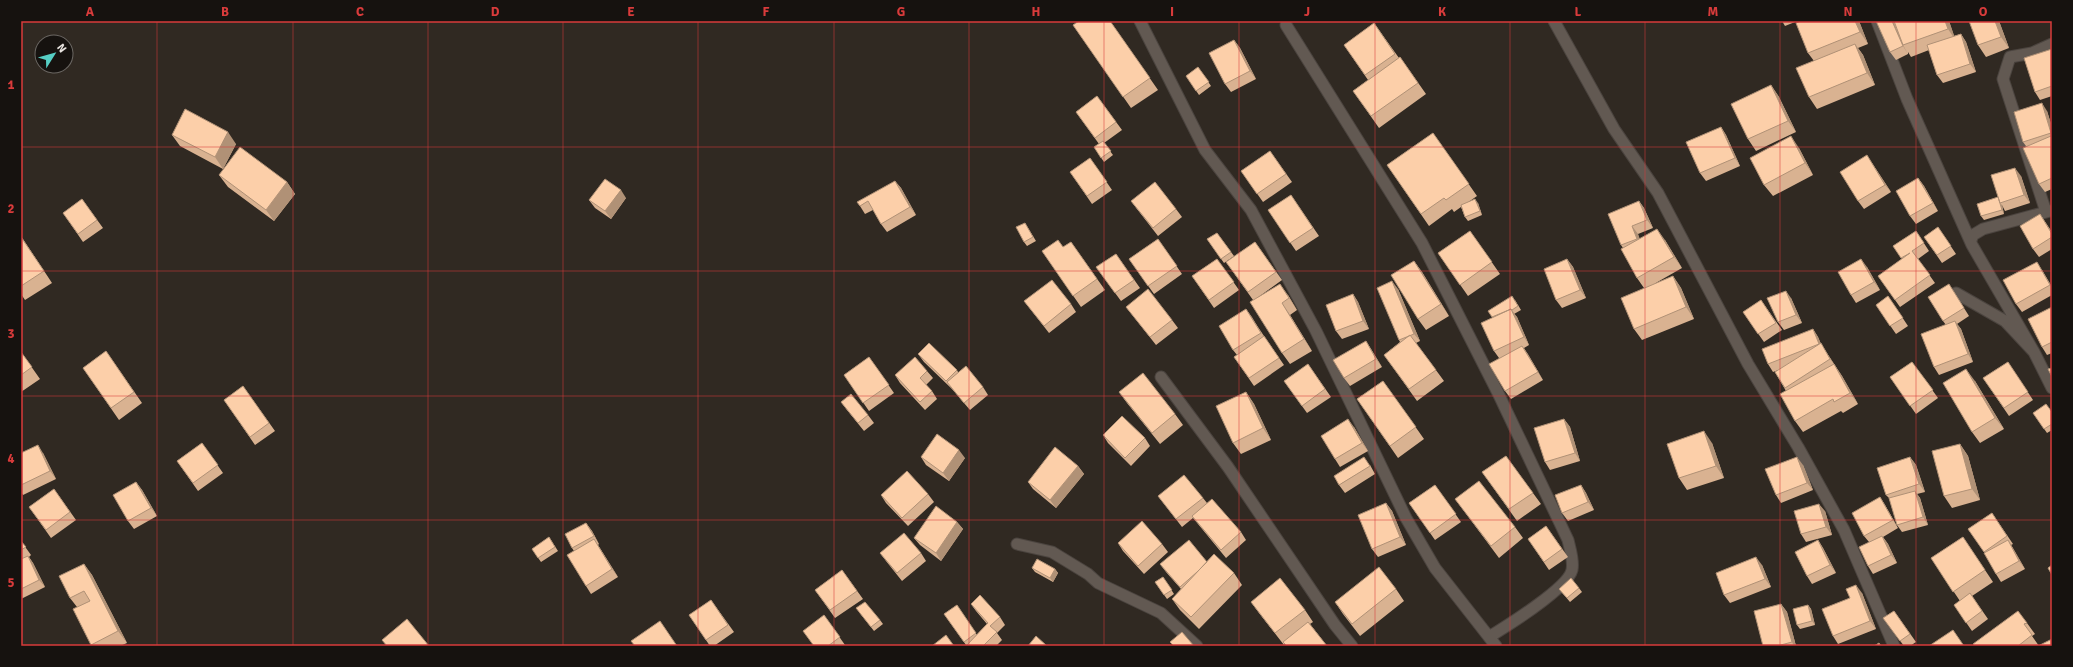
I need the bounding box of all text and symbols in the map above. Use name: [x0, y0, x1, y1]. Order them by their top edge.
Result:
text: A: [86, 4, 95, 20]
text: B: [221, 4, 229, 20]
text: C: [356, 4, 364, 20]
text: D: [491, 4, 500, 20]
text: E: [627, 4, 635, 20]
text: F: [763, 4, 770, 20]
text: G: [897, 4, 905, 20]
text: H: [1032, 4, 1040, 20]
text: I: [1170, 4, 1174, 20]
text: J: [1304, 4, 1310, 20]
text: K: [1438, 4, 1446, 20]
text: L: [1575, 4, 1582, 20]
text: M: [1708, 4, 1719, 20]
text: N: [1843, 4, 1853, 20]
text: O: [1979, 4, 1988, 20]
north arrow: [34, 34, 74, 74]
text: N: [54, 41, 69, 55]
text: 1: [7, 77, 15, 93]
text: 2: [7, 201, 15, 217]
text: 3: [7, 326, 15, 342]
text: 4: [7, 451, 15, 467]
text: 5: [7, 575, 15, 591]

